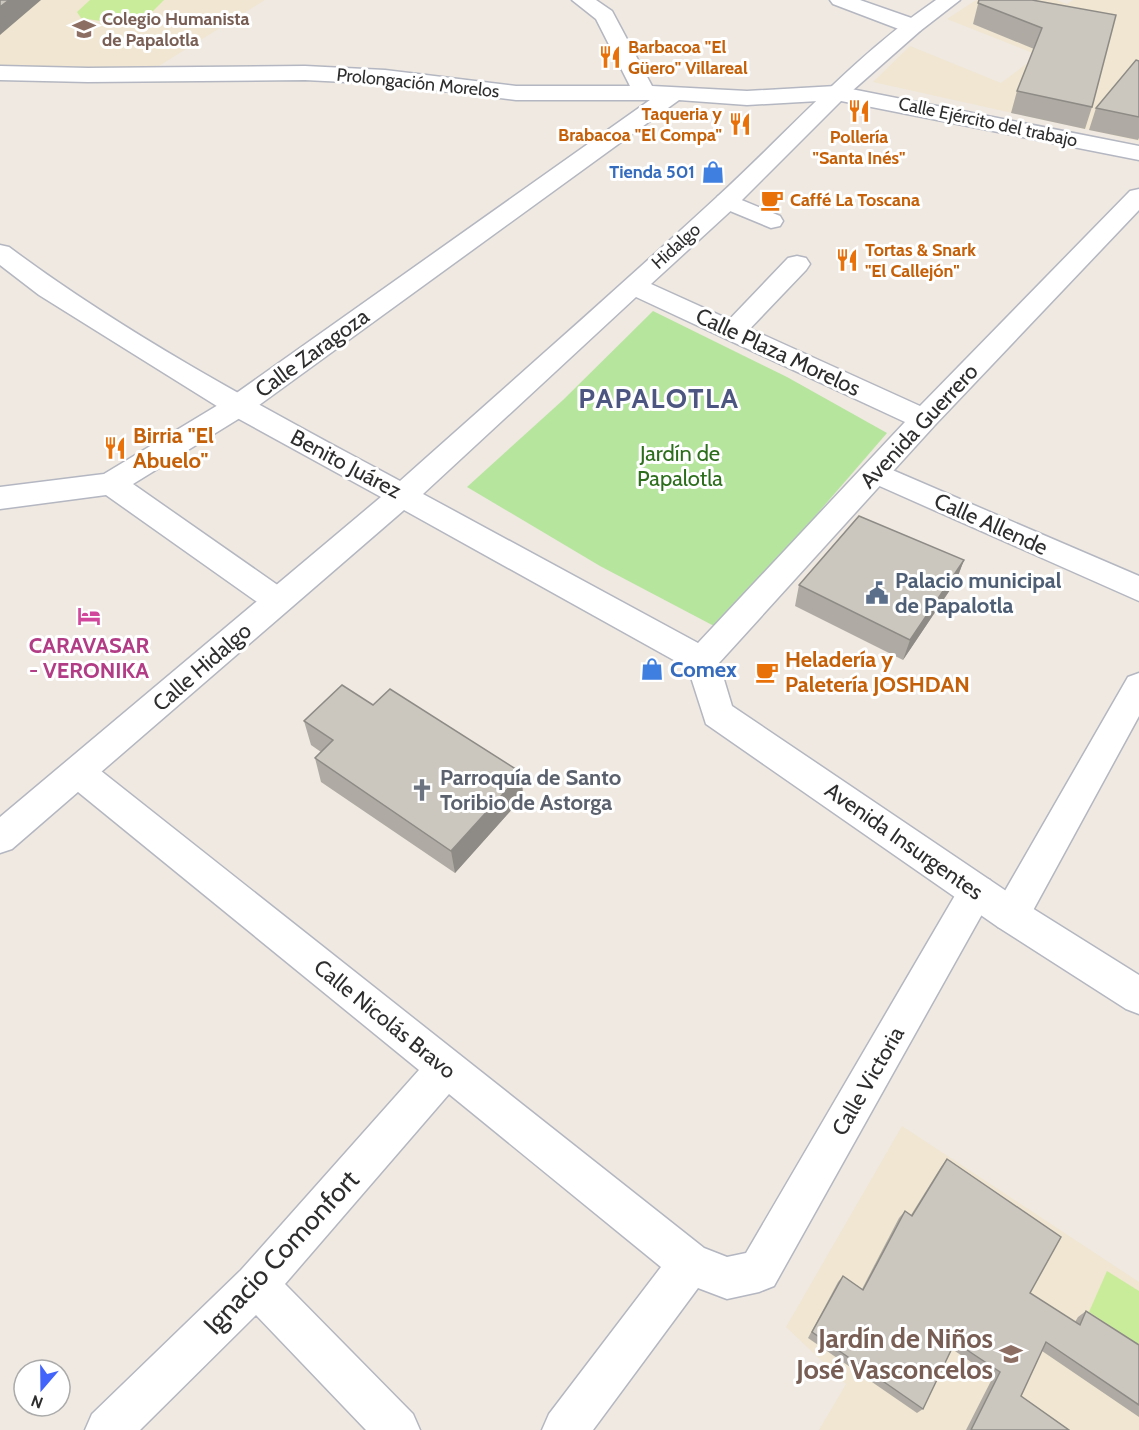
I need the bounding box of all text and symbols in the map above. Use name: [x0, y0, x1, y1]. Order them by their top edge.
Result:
place label: Colegio Humanista de Papalotla: [102, 8, 250, 51]
school or university icon: Colegio Humanista de Papalotla: [71, 16, 97, 42]
place label: Barbacoa "El Güero" Villareal: [628, 36, 748, 79]
restaurant icon: Barbacoa "El Güero" Villareal: [597, 44, 623, 70]
street label: Prolongación Morelos: [335, 64, 501, 102]
street label: Calle Ejército del trabajo: [897, 92, 1080, 152]
restaurant icon: Pollería "Santa Inés": [846, 98, 872, 124]
place label: Taqueria y Brabacoa "El Compa": [558, 103, 722, 146]
restaurant icon: Taqueria y Brabacoa "El Compa": [727, 111, 753, 137]
place label: Pollería "Santa Inés": [813, 126, 905, 169]
shop icon: Tienda 501: [700, 159, 726, 185]
place label: Tienda 501: [609, 161, 695, 183]
cafe icon: Caffé La Toscana: [759, 187, 785, 213]
place label: Caffé La Toscana: [790, 189, 920, 211]
street label: Hidalgo: [647, 218, 705, 274]
place label: Tortas & Snark "El Callejón": [865, 239, 976, 282]
restaurant icon: Tortas & Snark "El Callejón": [834, 247, 860, 273]
street label: Calle Zaragoza: [250, 302, 375, 403]
street label: Calle Plaza Morelos: [691, 302, 865, 402]
street label: Avenida Guerrero: [854, 358, 984, 494]
district label: PAPALOTLA: [578, 381, 740, 415]
place label: Birria "El Abuelo": [133, 422, 214, 474]
street label: Benito Juárez: [286, 424, 406, 504]
restaurant icon: Birria "El Abuelo": [102, 435, 128, 461]
park label: Jardín de Papalotla: [637, 440, 723, 492]
street label: Calle Allende: [930, 487, 1052, 561]
place label: Palacio municipal de Papalotla: [895, 567, 1062, 619]
public building icon: Palacio municipal de Papalotla: [864, 580, 890, 606]
hotel icon: CARAVASAR - VERONIKA: [76, 603, 102, 629]
street label: Calle Hidalgo: [147, 617, 257, 717]
place label: CARAVASAR - VERONIKA: [29, 632, 149, 684]
place label: Heladería y Paletería JOSHDAN: [785, 646, 970, 698]
shop icon: Comex: [639, 656, 665, 682]
place label: Comex: [670, 656, 737, 683]
cafe icon: Heladería y Paletería JOSHDAN: [754, 659, 780, 685]
place label: Parroquía de Santo Toribio de Astorga: [440, 764, 621, 816]
street label: Avenida Insurgentes: [820, 776, 988, 906]
church icon: Parroquía de Santo Toribio de Astorga: [409, 777, 435, 803]
street label: Calle Nicolás Bravo: [309, 953, 461, 1085]
street label: Calle Victoria: [826, 1021, 910, 1140]
street label: Ignacio Comonfort: [196, 1163, 366, 1341]
place label: Jardín de Niños José Vasconcelos: [795, 1322, 993, 1386]
school or university icon: Jardín de Niños José Vasconcelos: [998, 1341, 1024, 1367]
north arrow: [12, 1358, 72, 1418]
text: N: [28, 1391, 46, 1412]

